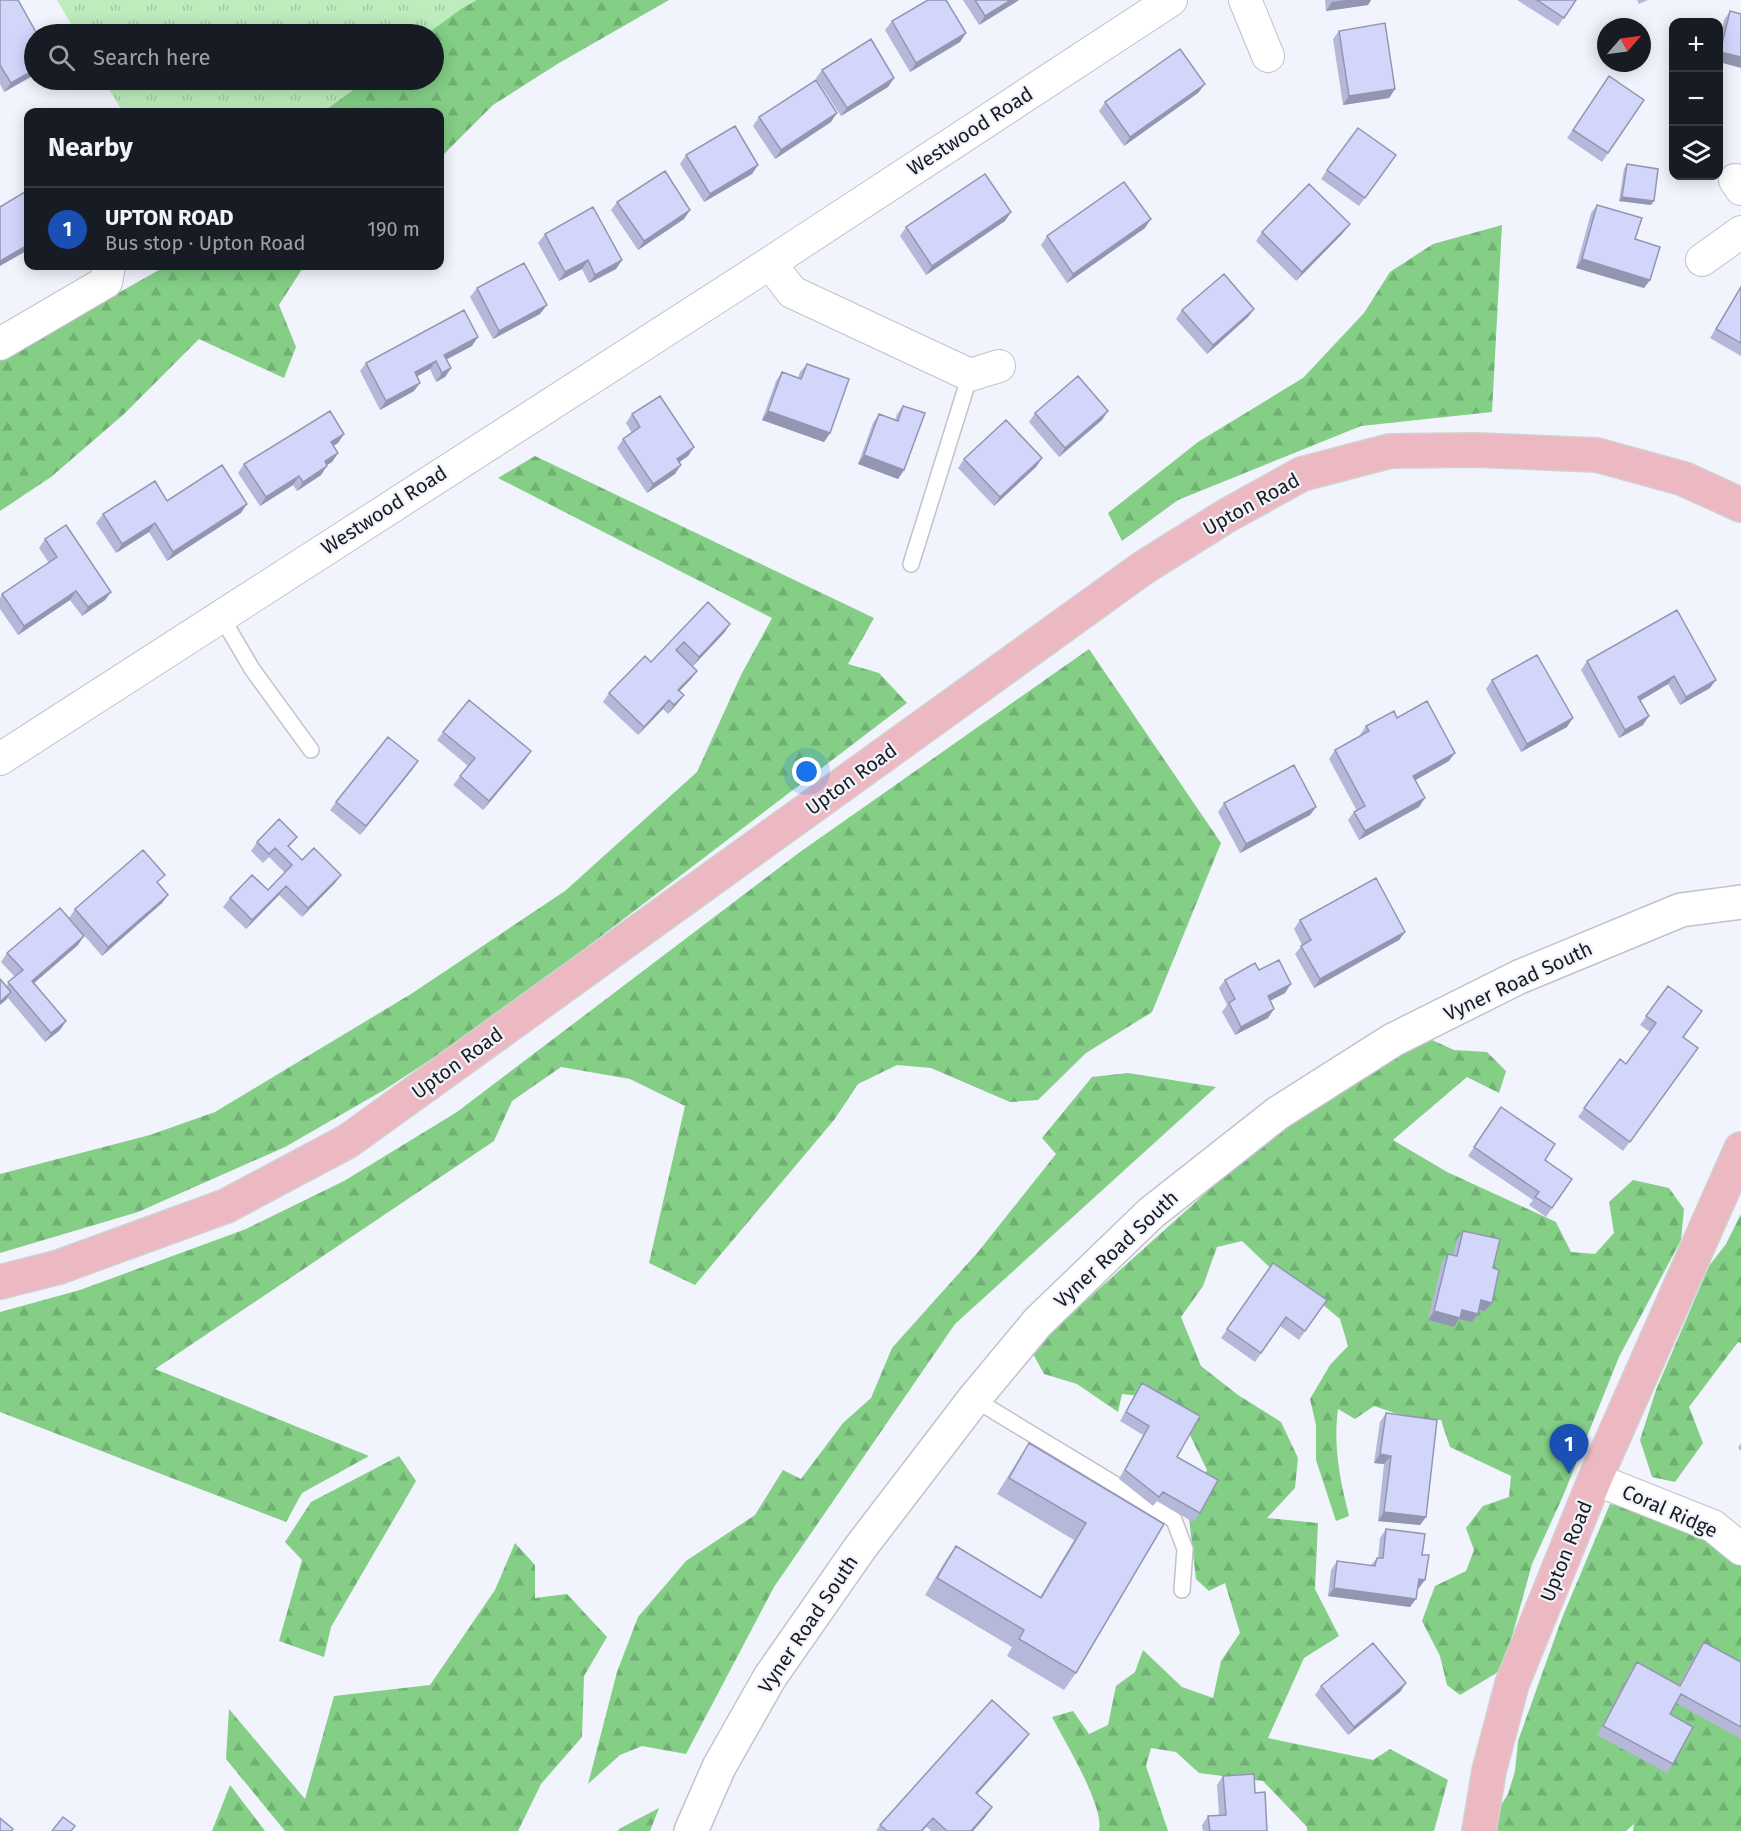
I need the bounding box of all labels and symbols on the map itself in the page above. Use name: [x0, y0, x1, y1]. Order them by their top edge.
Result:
north arrow: [1597, 18, 1651, 72]
street label: Westwood Road: [903, 81, 1037, 181]
street label: Westwood Road: [317, 460, 451, 560]
street label: Upton Road: [1198, 468, 1304, 540]
street label: Upton Road: [801, 738, 901, 820]
your location: [792, 757, 821, 786]
street label: Vyner Road South: [1440, 936, 1596, 1026]
street label: Upton Road: [407, 1022, 507, 1104]
street label: Vyner Road South: [1049, 1185, 1183, 1313]
pin: 1: [1550, 1424, 1588, 1474]
street label: Coral Ridge: [1619, 1479, 1721, 1543]
street label: Upton Road: [1535, 1497, 1597, 1605]
street label: Vyner Road South: [753, 1551, 863, 1697]

